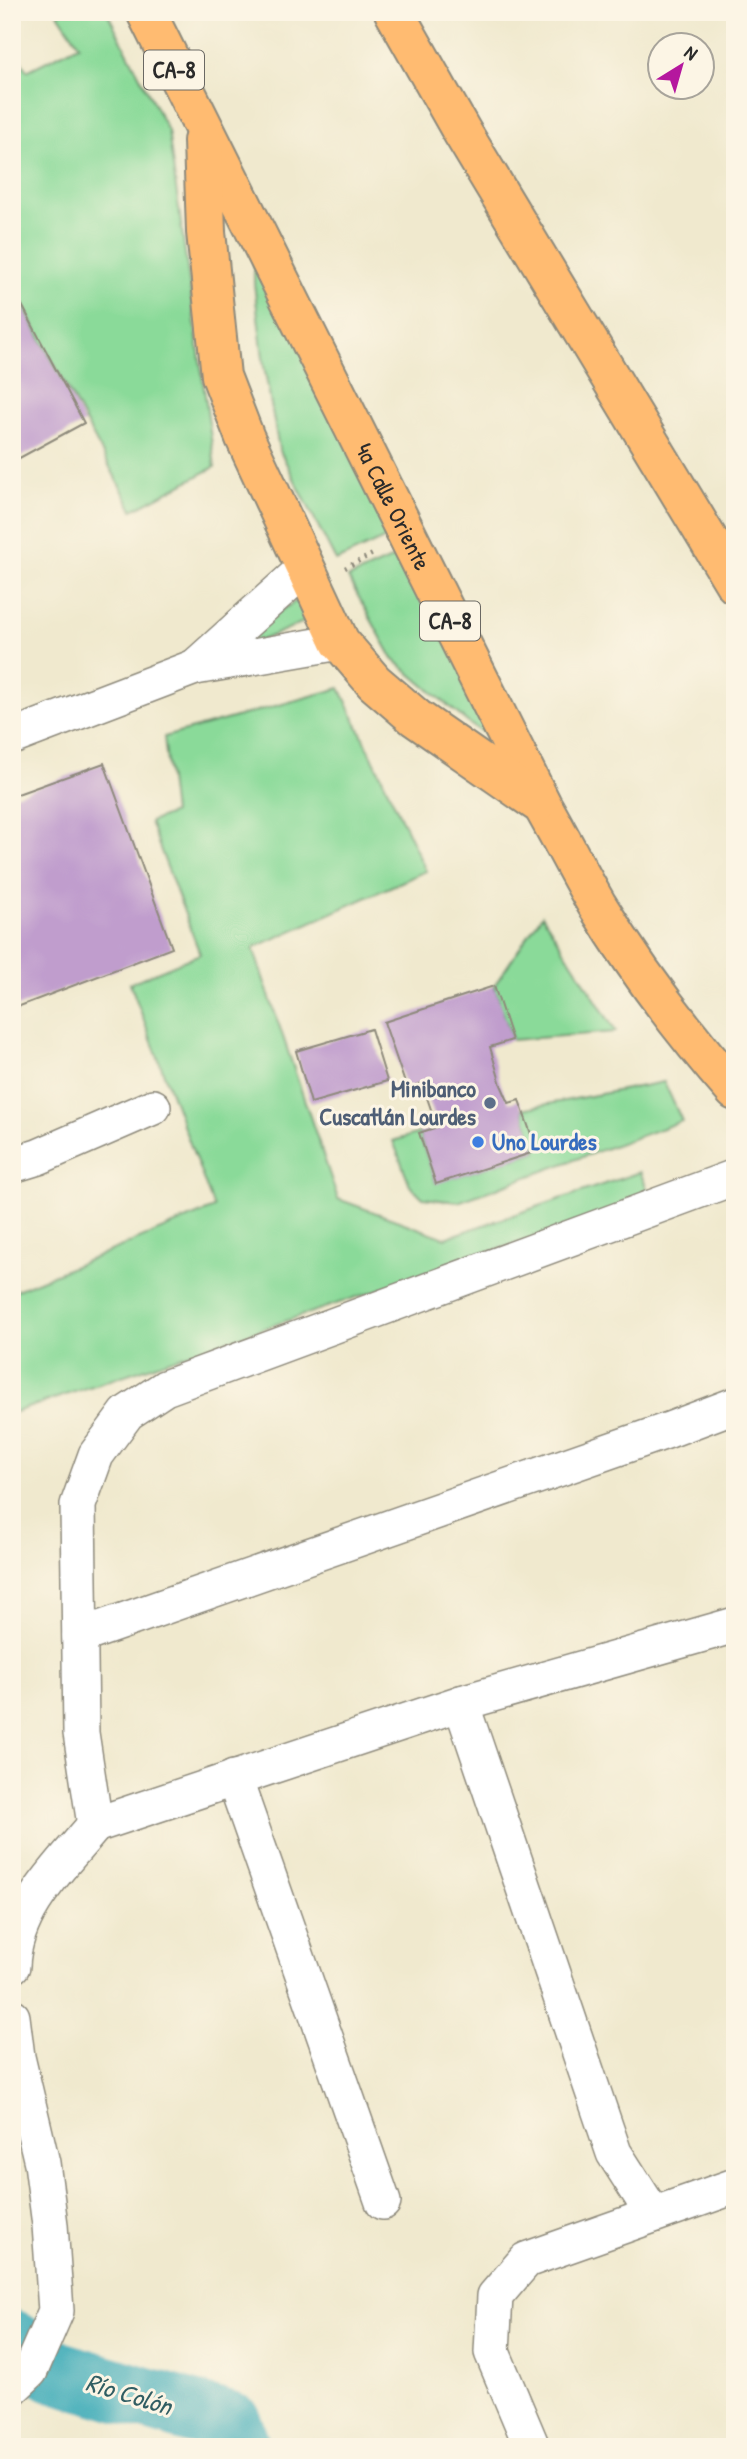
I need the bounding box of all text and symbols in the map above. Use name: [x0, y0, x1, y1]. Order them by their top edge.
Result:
north arrow: [646, 32, 716, 102]
text: N: [679, 39, 703, 66]
road number: CA-8: [144, 50, 204, 90]
street label: 4a Calle Oriente: [349, 437, 439, 576]
road number: CA-8: [420, 601, 480, 640]
place label: Minibanco Cuscatlán Lourdes: [319, 1072, 476, 1132]
marker: Minibanco Cuscatlán Lourdes: [482, 1095, 498, 1111]
place label: Uno Lourdes: [492, 1125, 597, 1157]
marker: Uno Lourdes: [470, 1134, 486, 1150]
water label: Río Colón: [82, 2364, 178, 2424]

